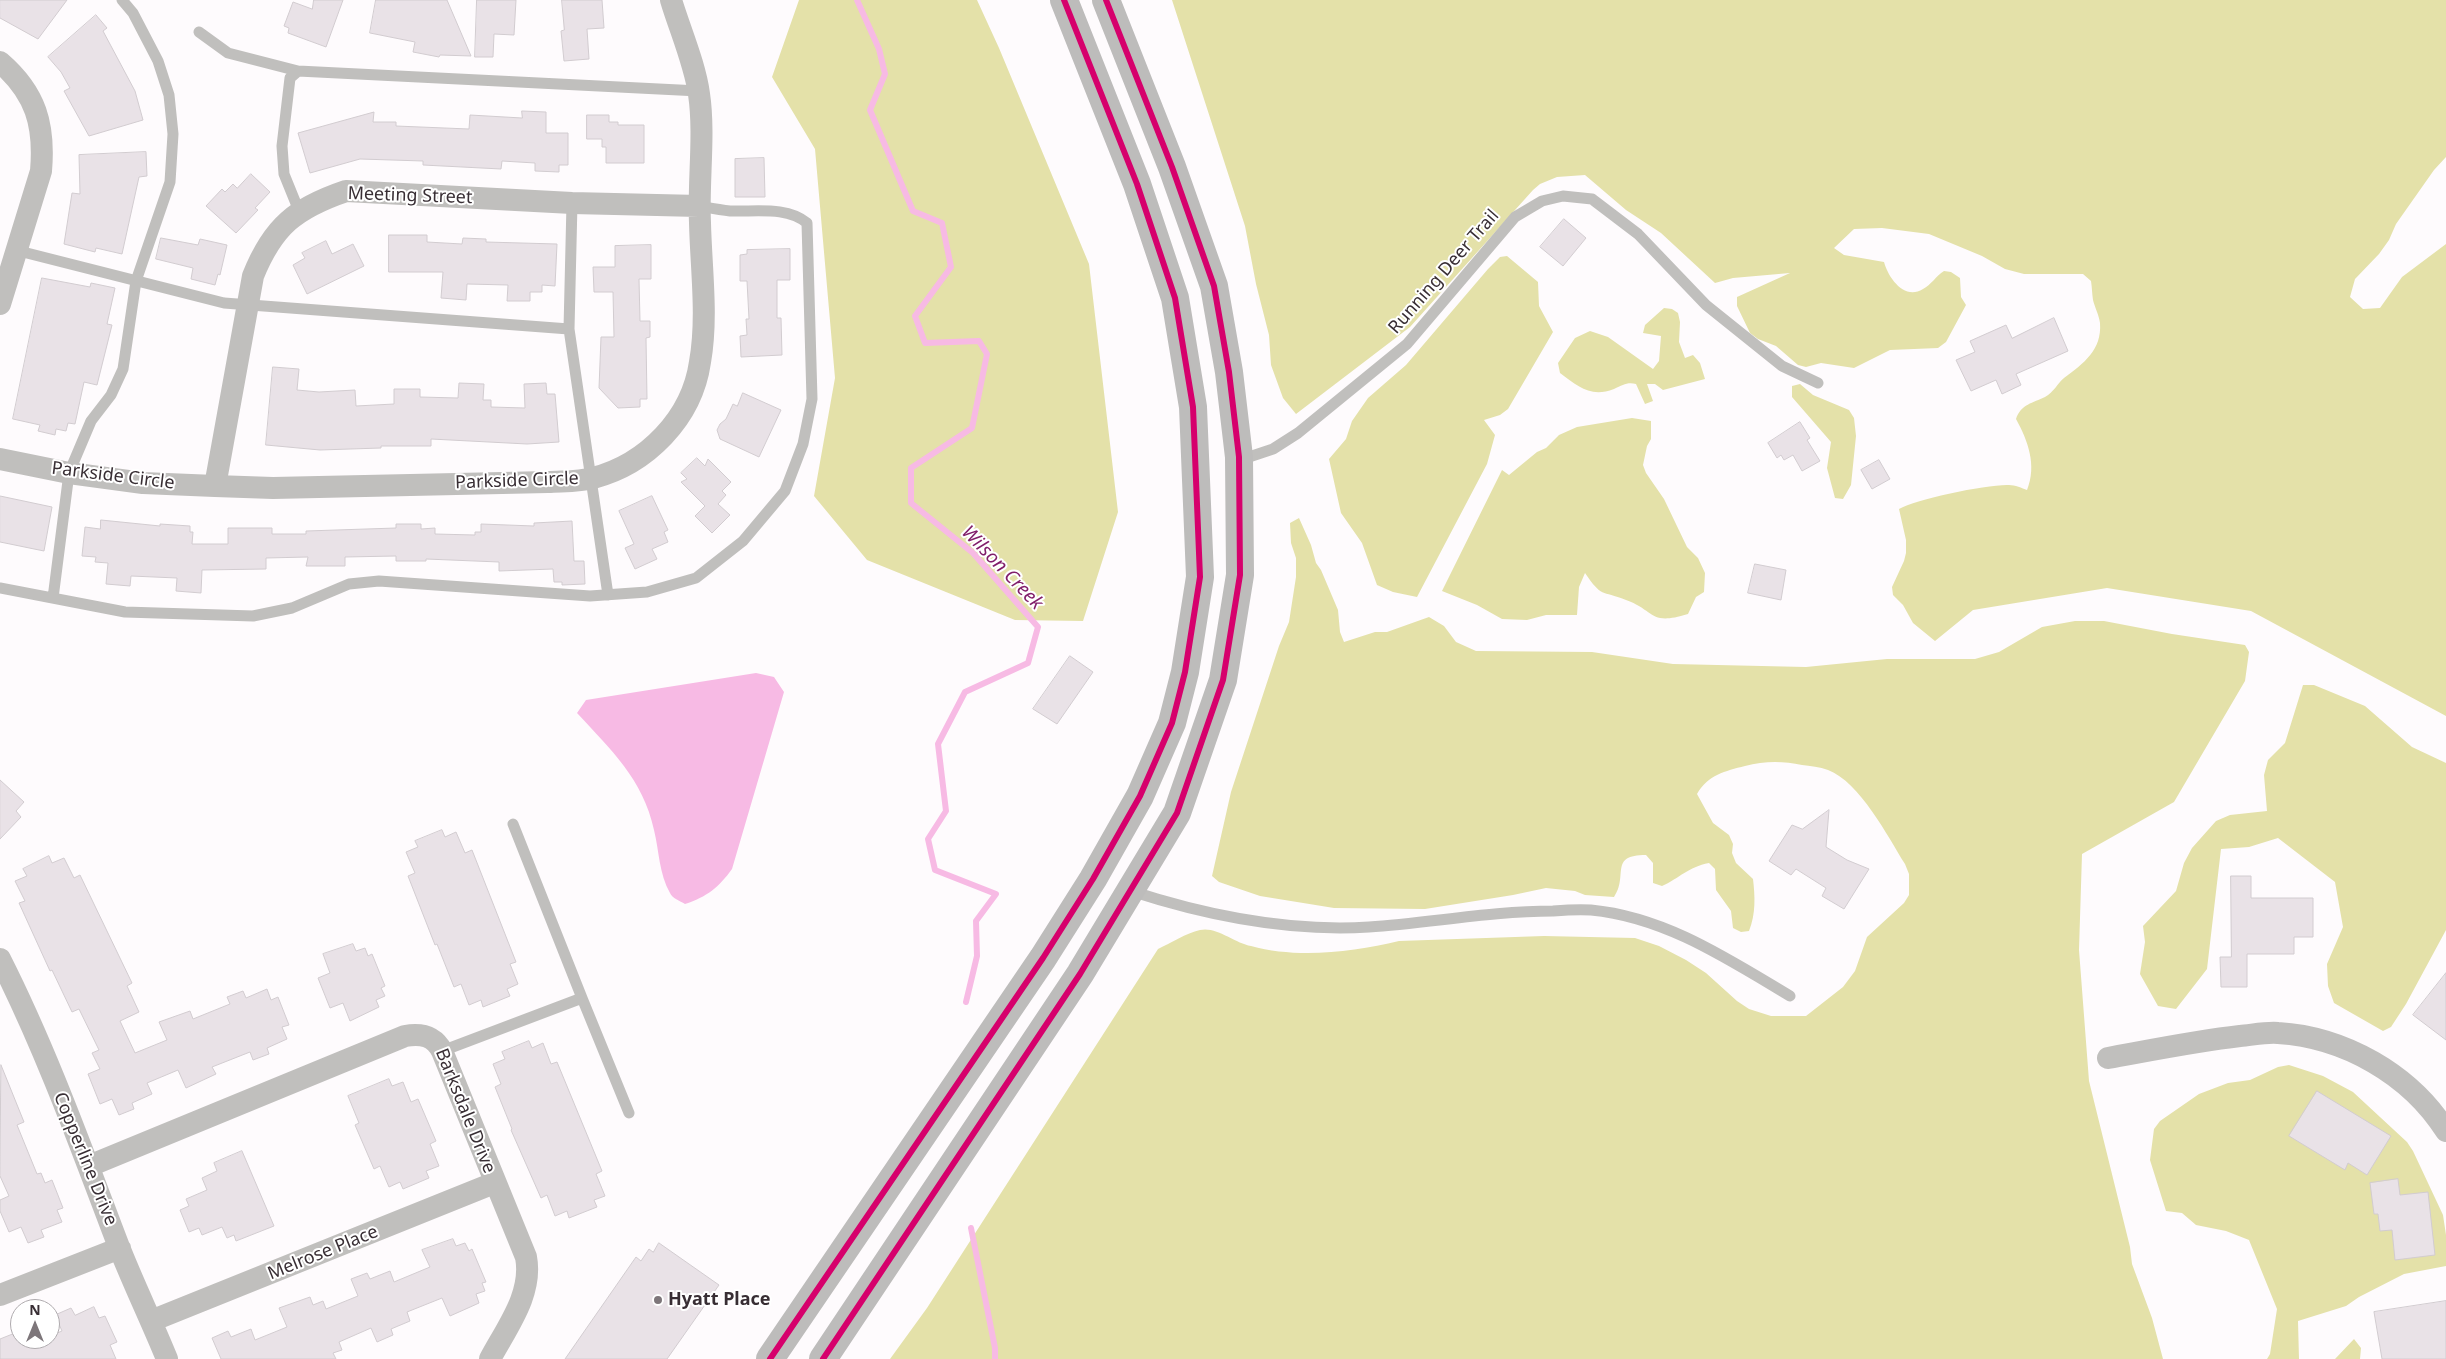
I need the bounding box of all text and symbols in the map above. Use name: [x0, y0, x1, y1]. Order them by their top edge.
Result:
street label: Meeting Street: [347, 183, 473, 209]
street label: Running Deer Trail: [1384, 206, 1504, 338]
street label: Parkside Circle: [50, 458, 176, 494]
street label: Parkside Circle: [455, 468, 579, 494]
water label: Wilson Creek: [956, 521, 1048, 615]
street label: Barksdale Drive: [430, 1045, 500, 1177]
street label: Copperline Drive: [48, 1089, 122, 1229]
street label: Melrose Place: [265, 1221, 381, 1285]
place label: Hyatt Place: [668, 1289, 770, 1311]
marker: Hyatt Place: [652, 1294, 664, 1306]
north arrow: [10, 1299, 60, 1349]
text: N: [29, 1300, 41, 1319]

